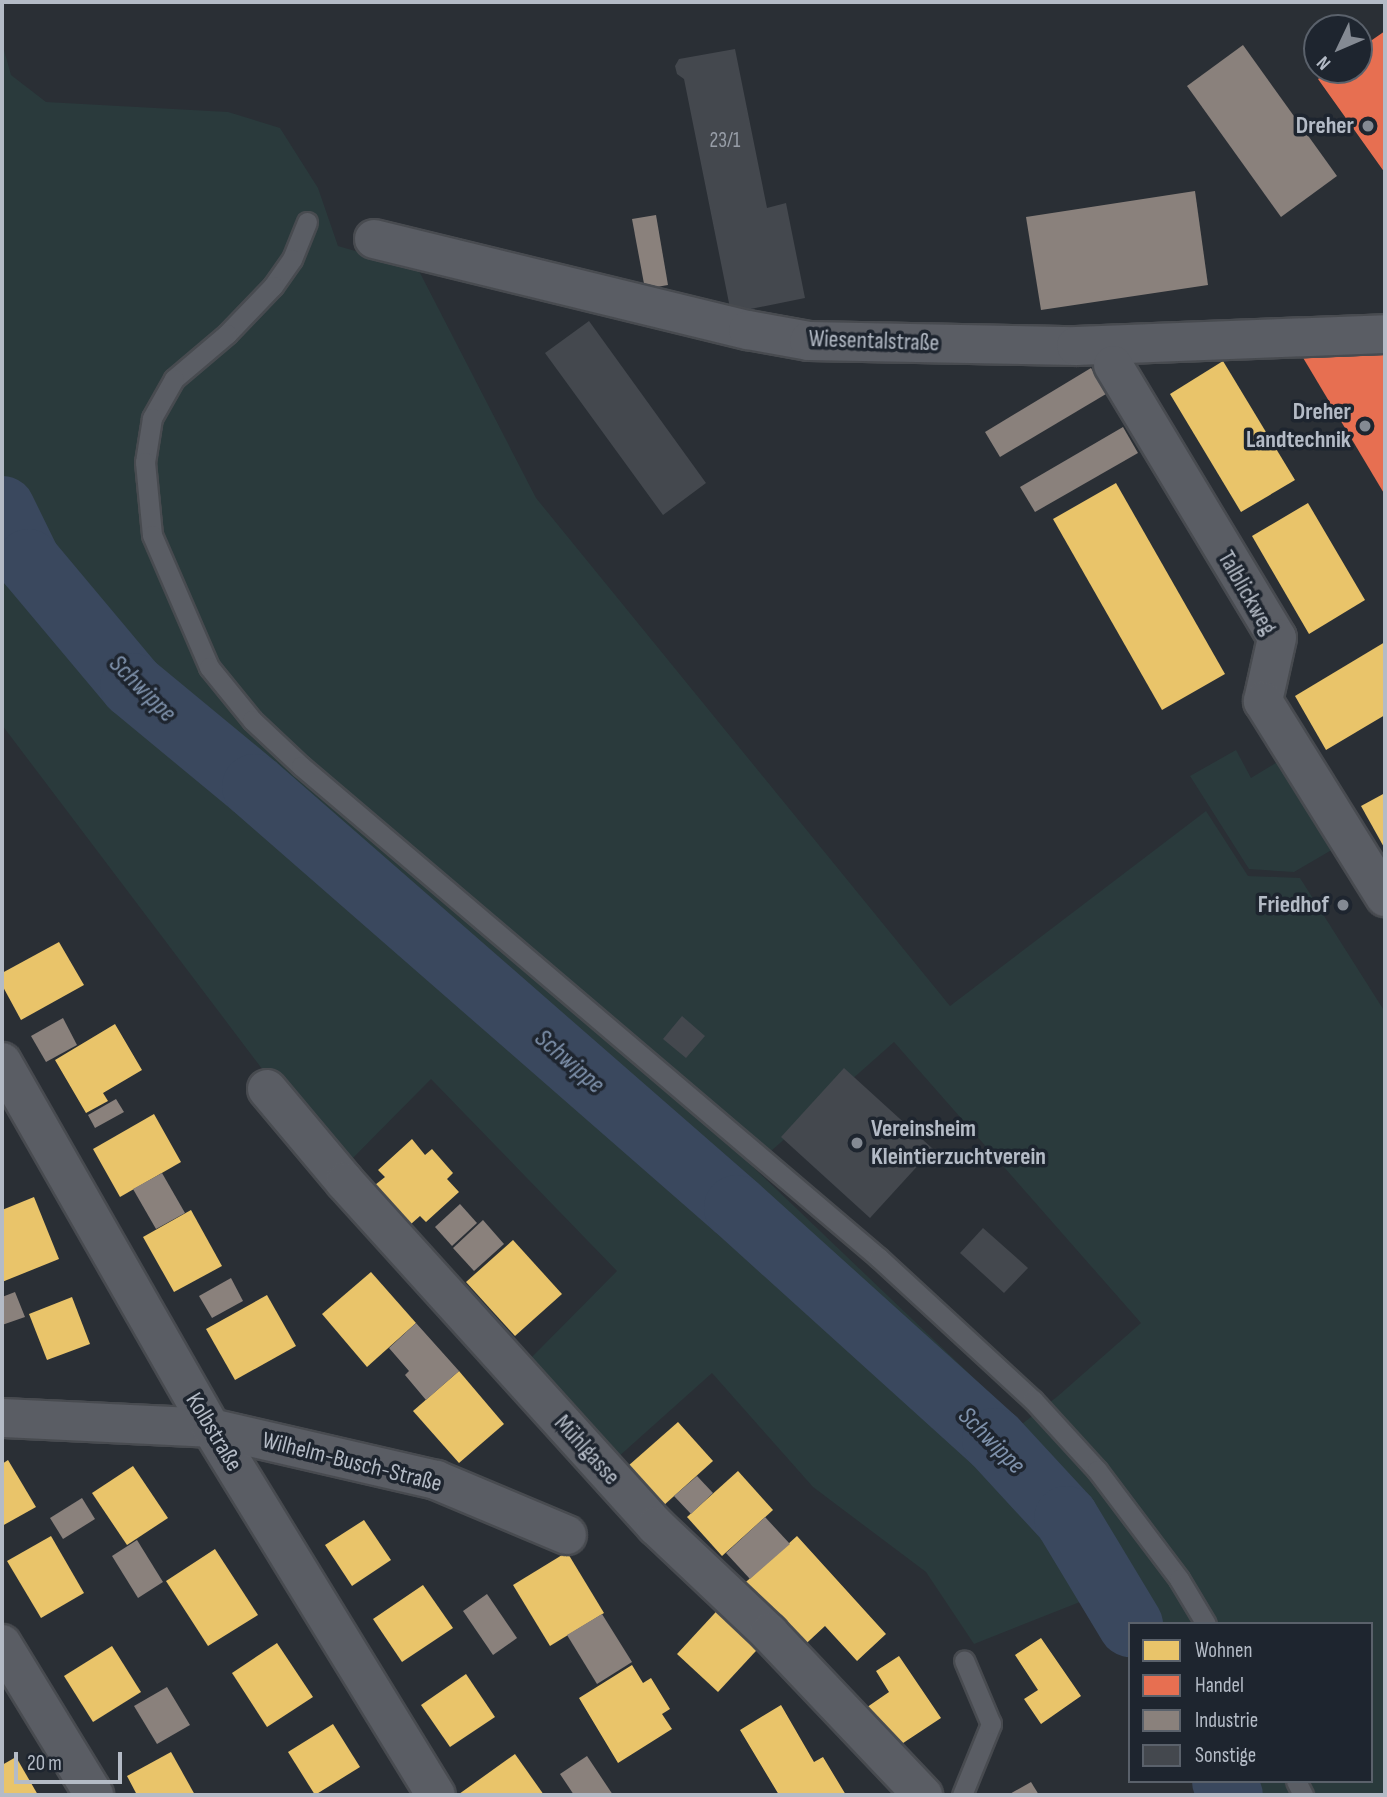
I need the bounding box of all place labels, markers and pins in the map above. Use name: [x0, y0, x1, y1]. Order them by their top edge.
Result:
place label: Dreher: [1296, 112, 1354, 140]
marker: Dreher: [1360, 118, 1376, 134]
place label: Dreher Landtechnik: [1246, 398, 1351, 454]
marker: Dreher Landtechnik: [1357, 418, 1373, 434]
place label: Friedhof: [1258, 891, 1329, 919]
marker: Friedhof: [1335, 897, 1351, 913]
place label: Vereinsheim Kleintierzuchtverein: [871, 1115, 1046, 1171]
marker: Vereinsheim Kleintierzuchtverein: [849, 1135, 865, 1151]

